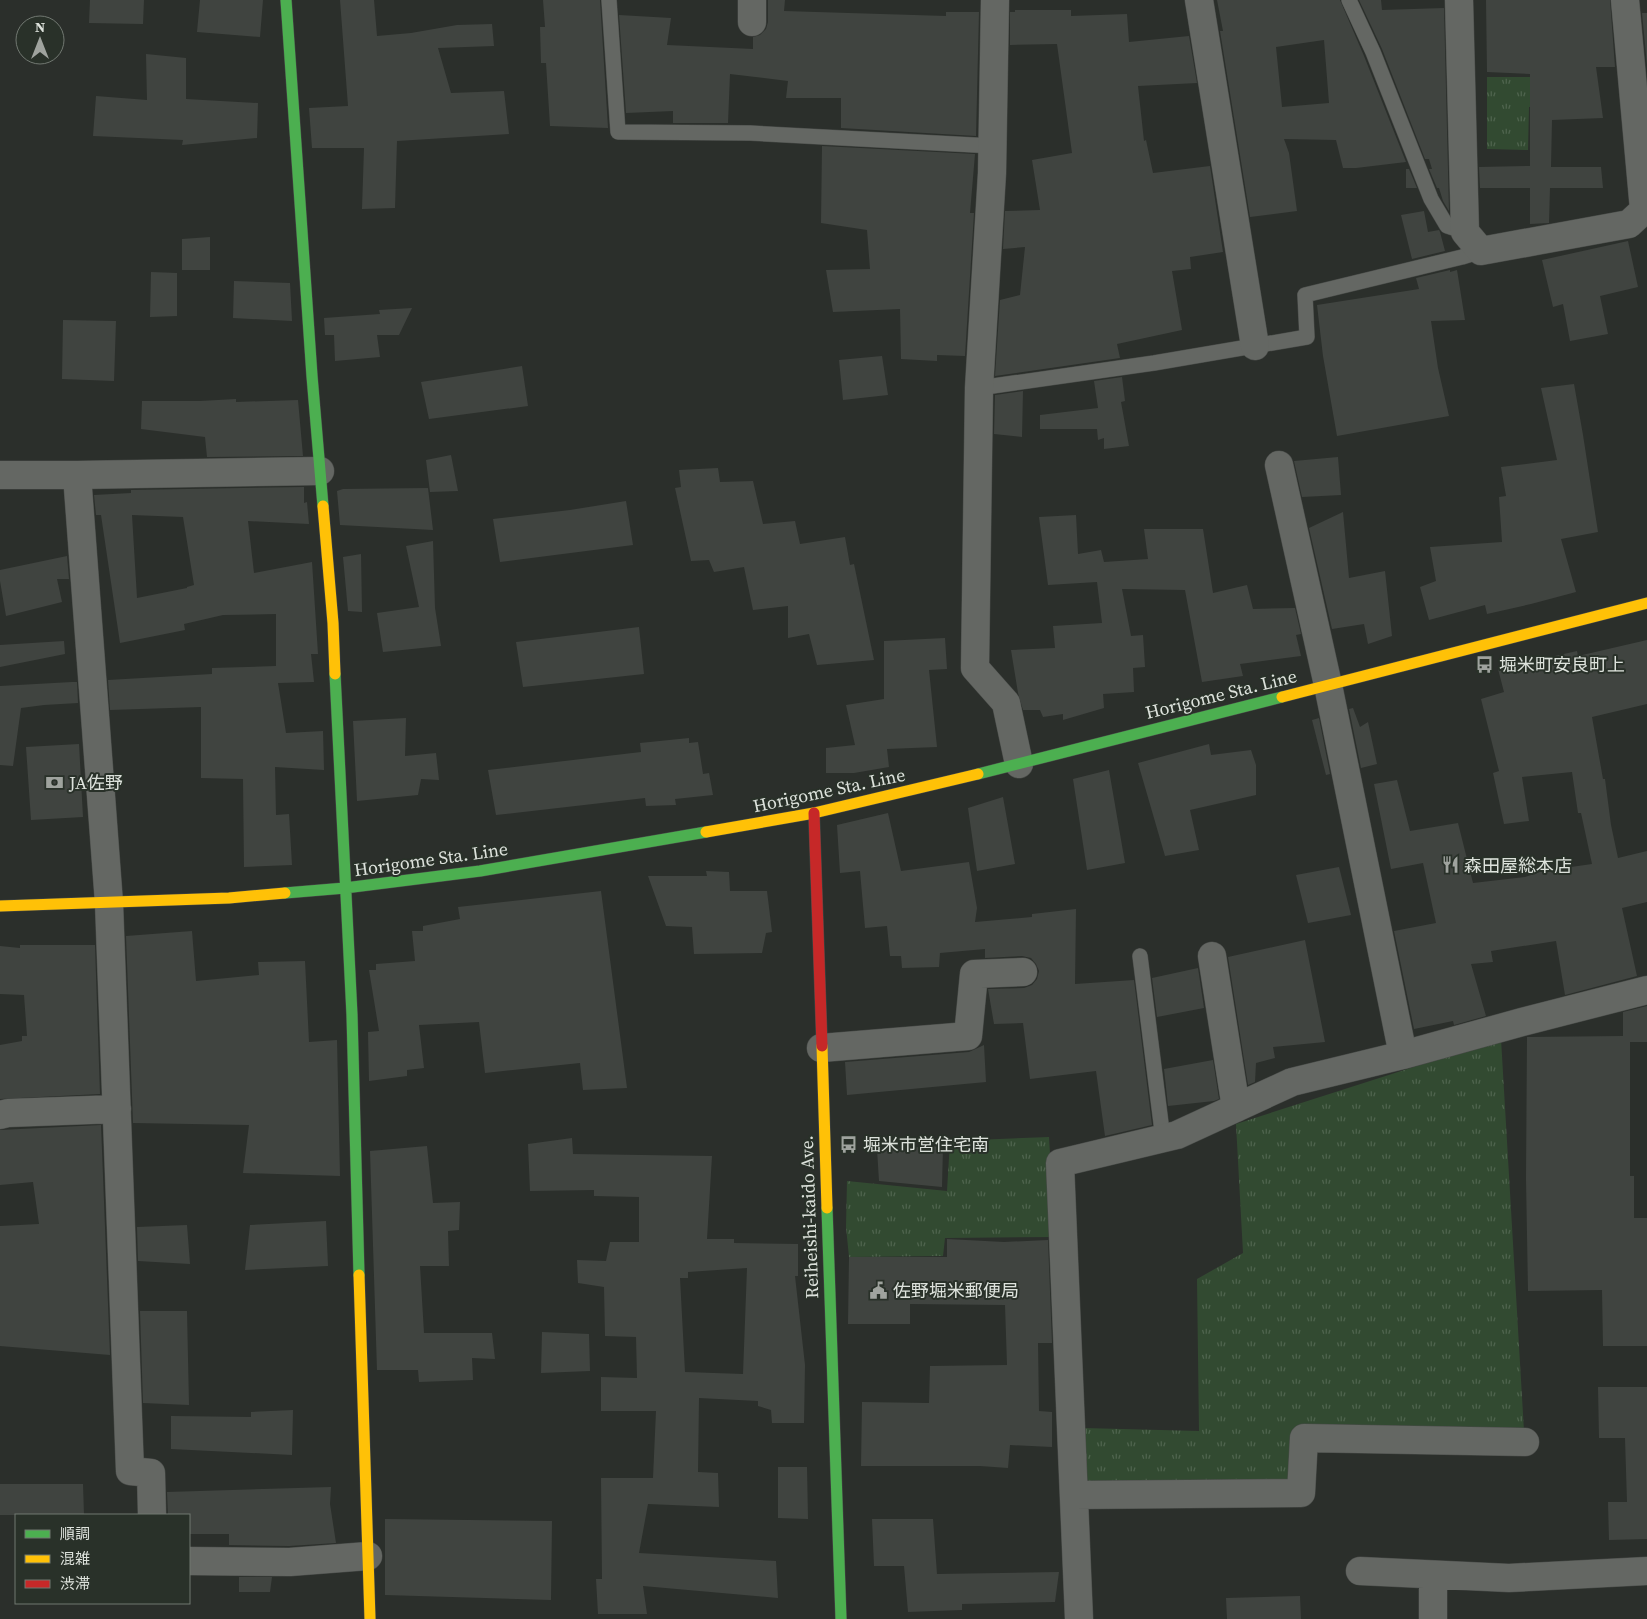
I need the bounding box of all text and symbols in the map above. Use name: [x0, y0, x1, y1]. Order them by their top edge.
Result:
north arrow: [15, 15, 65, 65]
text: N: [35, 17, 45, 37]
place label: 堀米町安良町上: [1499, 652, 1625, 677]
bus stop icon: 堀米町安良町上: [1475, 654, 1495, 674]
street label: Horigome Sta. Line: [1143, 663, 1299, 725]
street label: Horigome Sta. Line: [751, 762, 907, 818]
place label: JA佐野: [68, 770, 123, 795]
bank icon: JA佐野: [45, 772, 65, 792]
street label: Horigome Sta. Line: [352, 836, 510, 882]
place label: 森田屋総本店: [1464, 853, 1572, 878]
restaurant icon: 森田屋総本店: [1440, 855, 1460, 875]
place label: 堀米市営住宅南: [863, 1132, 989, 1157]
bus stop icon: 堀米市営住宅南: [839, 1134, 859, 1154]
street label: Reiheishi-kaido Ave.: [794, 1135, 824, 1299]
place label: 佐野堀米郵便局: [893, 1278, 1019, 1303]
public building icon: 佐野堀米郵便局: [869, 1280, 889, 1300]
legend: [15, 1514, 190, 1604]
text: 順調: [60, 1523, 90, 1544]
text: 混雑: [60, 1548, 90, 1569]
text: 渋滞: [60, 1573, 90, 1594]

